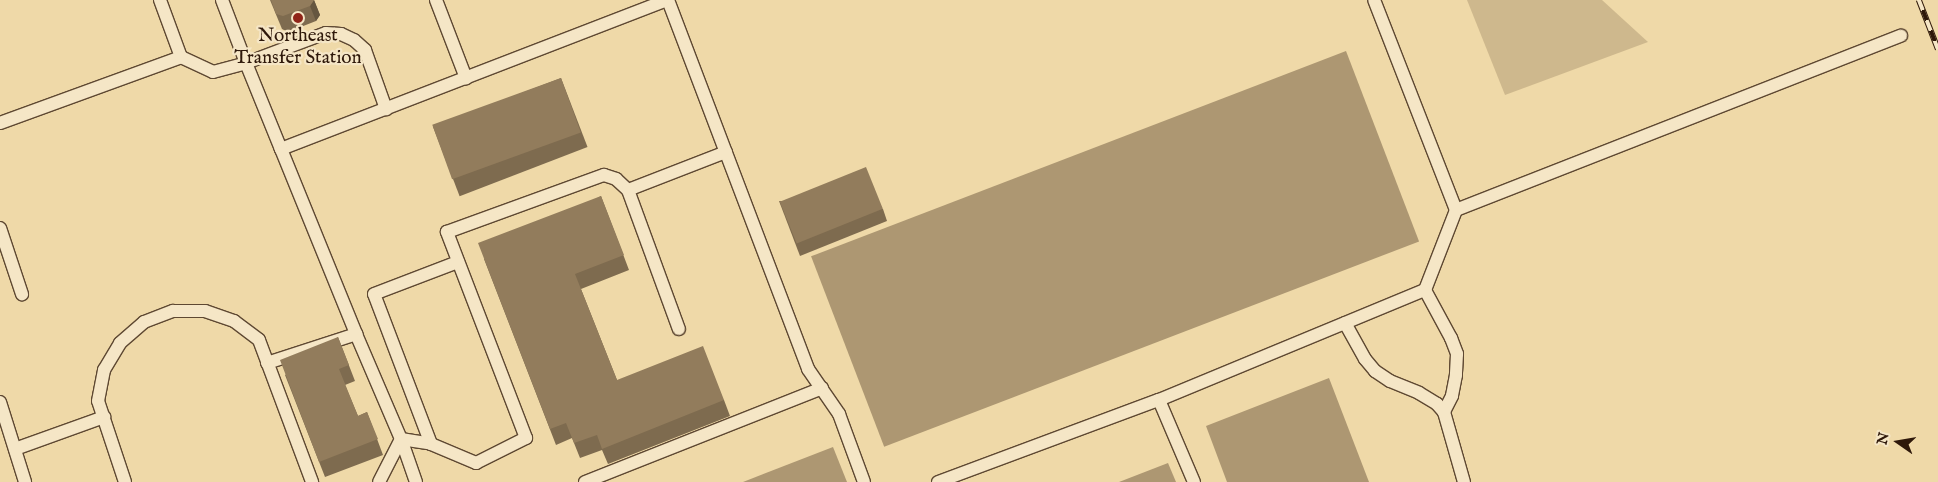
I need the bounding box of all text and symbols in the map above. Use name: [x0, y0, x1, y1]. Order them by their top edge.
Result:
marker: Northeast Transfer Station: [292, 12, 304, 24]
place label: Northeast Transfer Station: [234, 26, 362, 70]
north arrow: [1873, 417, 1923, 467]
text: N: [1873, 431, 1894, 447]

